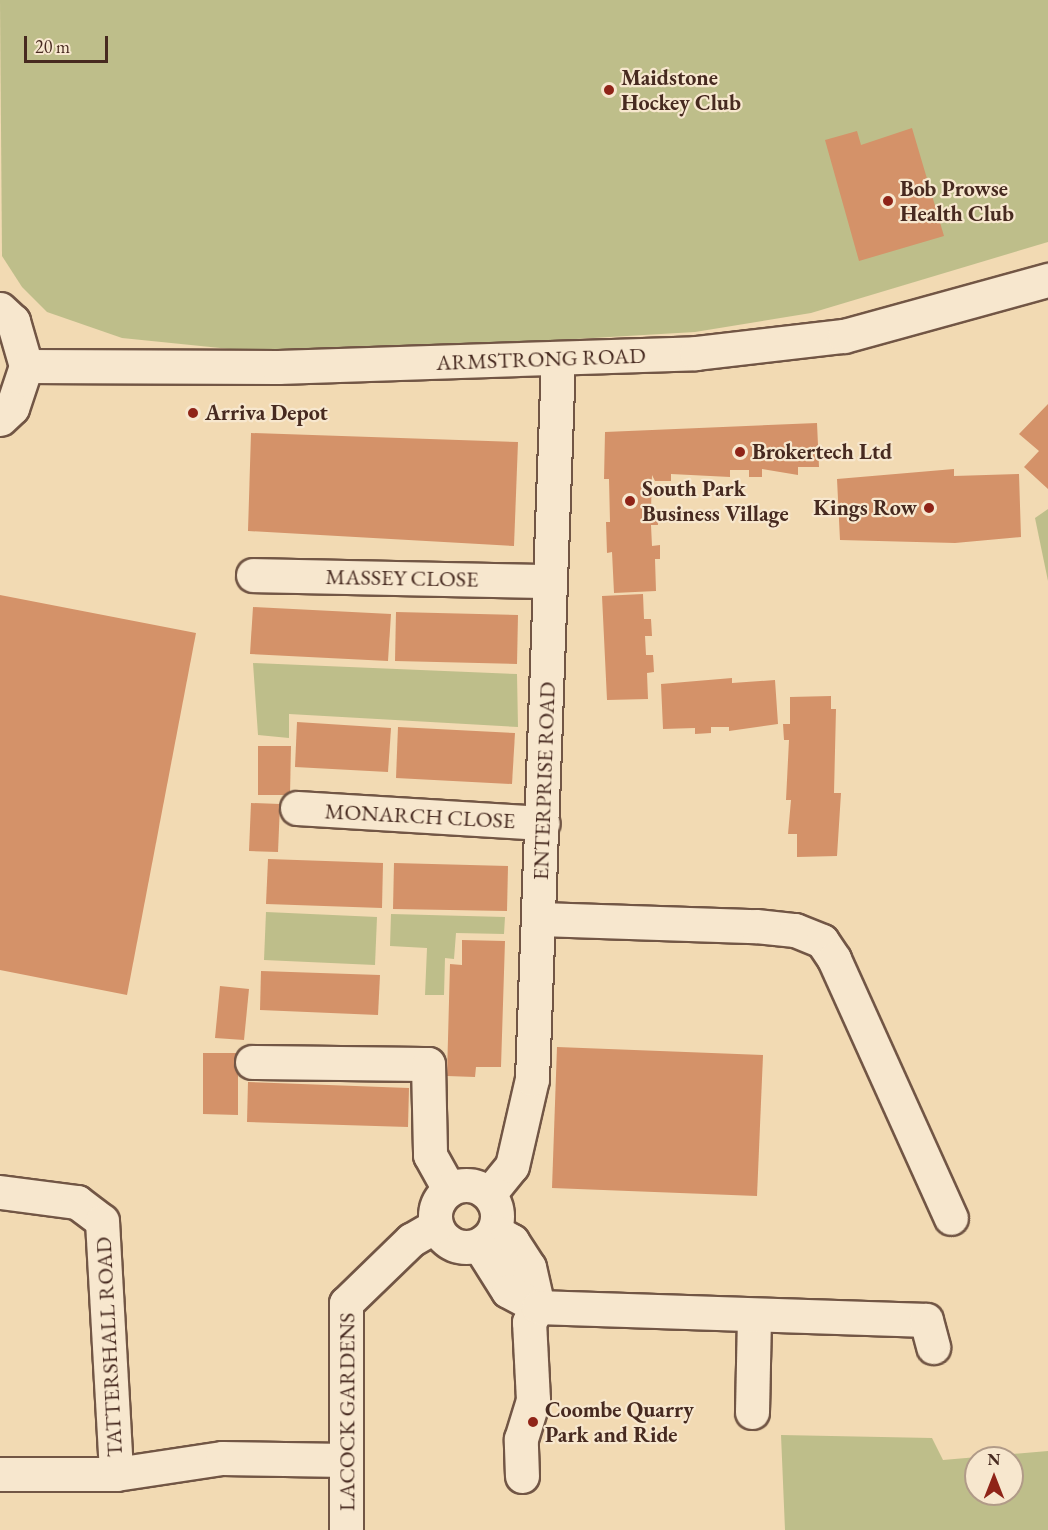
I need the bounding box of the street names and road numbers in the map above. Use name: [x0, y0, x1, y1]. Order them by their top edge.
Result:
street label: ARMSTRONG ROAD: [436, 342, 646, 376]
street label: MASSEY CLOSE: [325, 563, 479, 593]
street label: ENTERPRISE ROAD: [527, 681, 561, 881]
street label: MONARCH CLOSE: [324, 798, 516, 834]
street label: TATTERSHALL ROAD: [90, 1236, 128, 1458]
street label: LACOCK GARDENS: [334, 1313, 360, 1511]

